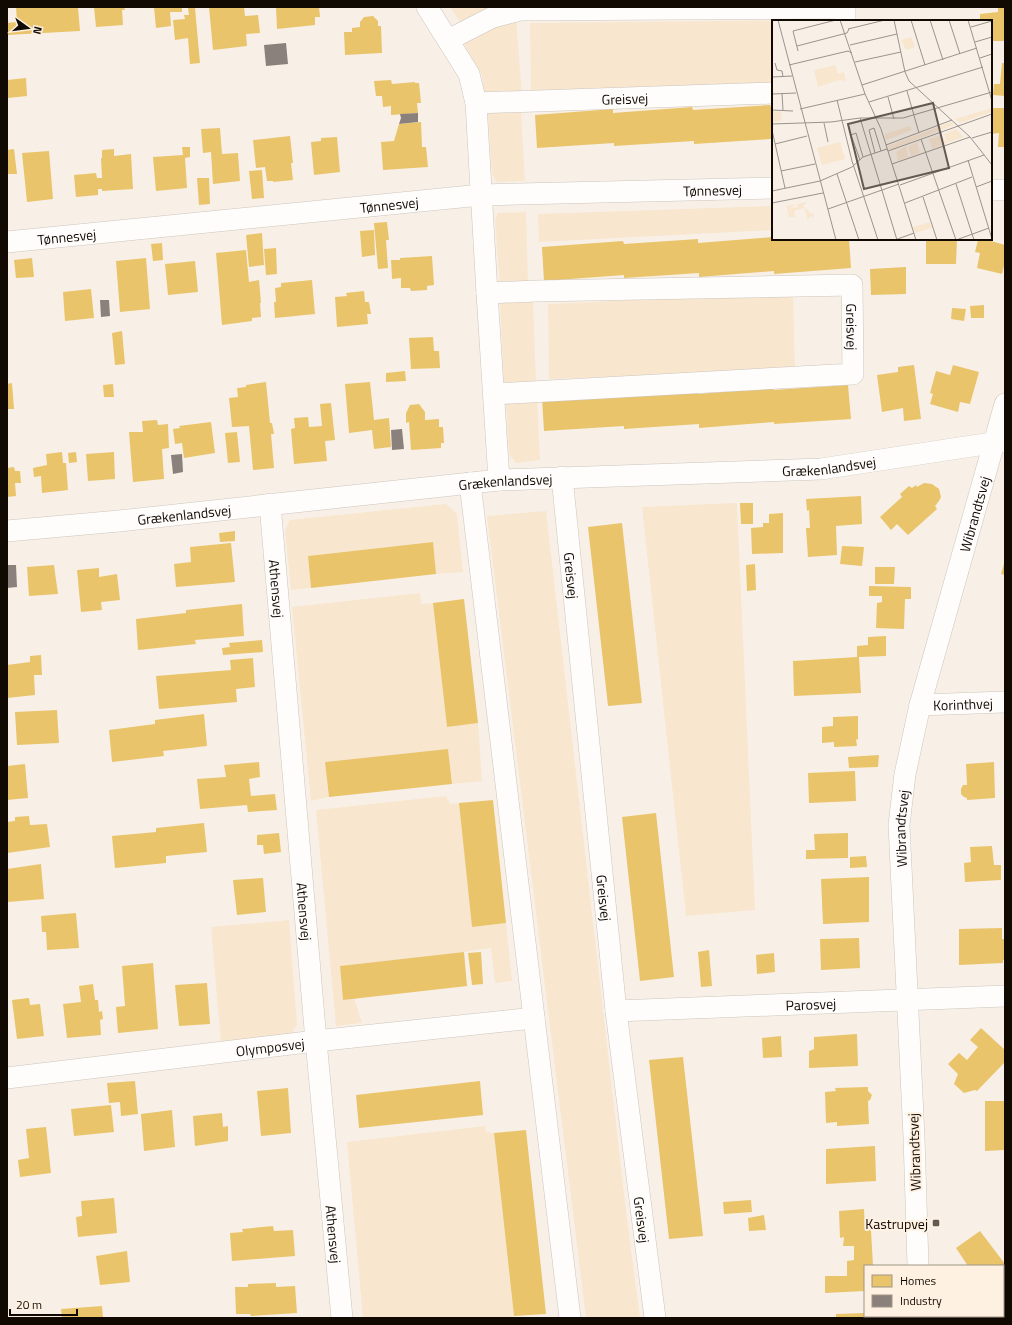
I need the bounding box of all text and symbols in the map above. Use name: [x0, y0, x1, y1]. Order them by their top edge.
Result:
north arrow: [8, 8, 48, 48]
inset map: [772, 20, 992, 240]
text: N: [29, 25, 46, 36]
street label: Greisvej: [601, 87, 649, 109]
street label: Tønnesvej: [683, 178, 742, 201]
street label: Tønnesvej: [359, 191, 419, 217]
street label: Tønnesvej: [36, 223, 97, 249]
street label: Greisvej: [842, 303, 863, 350]
street label: Grækenlandsvej: [782, 450, 877, 481]
street label: Grækenlandsvej: [457, 468, 553, 495]
street label: Wibrandtsvej: [953, 474, 995, 554]
street label: Grækenlandsvej: [136, 498, 232, 529]
street label: Greisvej: [559, 551, 585, 600]
street label: Athensvej: [264, 559, 290, 619]
street label: Korinthvej: [933, 692, 993, 715]
street label: Wibrandtsvej: [889, 789, 914, 868]
street label: Greisvej: [592, 874, 617, 922]
street label: Athensvej: [292, 882, 318, 941]
street label: Parosvej: [785, 992, 837, 1015]
street label: Olymposvej: [235, 1032, 306, 1061]
street label: Wibrandtsvej: [902, 1113, 926, 1191]
street label: Greisvej: [629, 1195, 656, 1244]
street label: Athensvej: [321, 1204, 347, 1264]
place label: Kastrupvej: [865, 1213, 928, 1234]
marker: Kastrupvej: [931, 1218, 941, 1228]
legend: [864, 1265, 1004, 1317]
text: Homes: [900, 1271, 936, 1290]
scale bar: [10, 1291, 77, 1317]
text: Industry: [900, 1291, 942, 1310]
text: 20 m: [16, 1295, 42, 1314]

